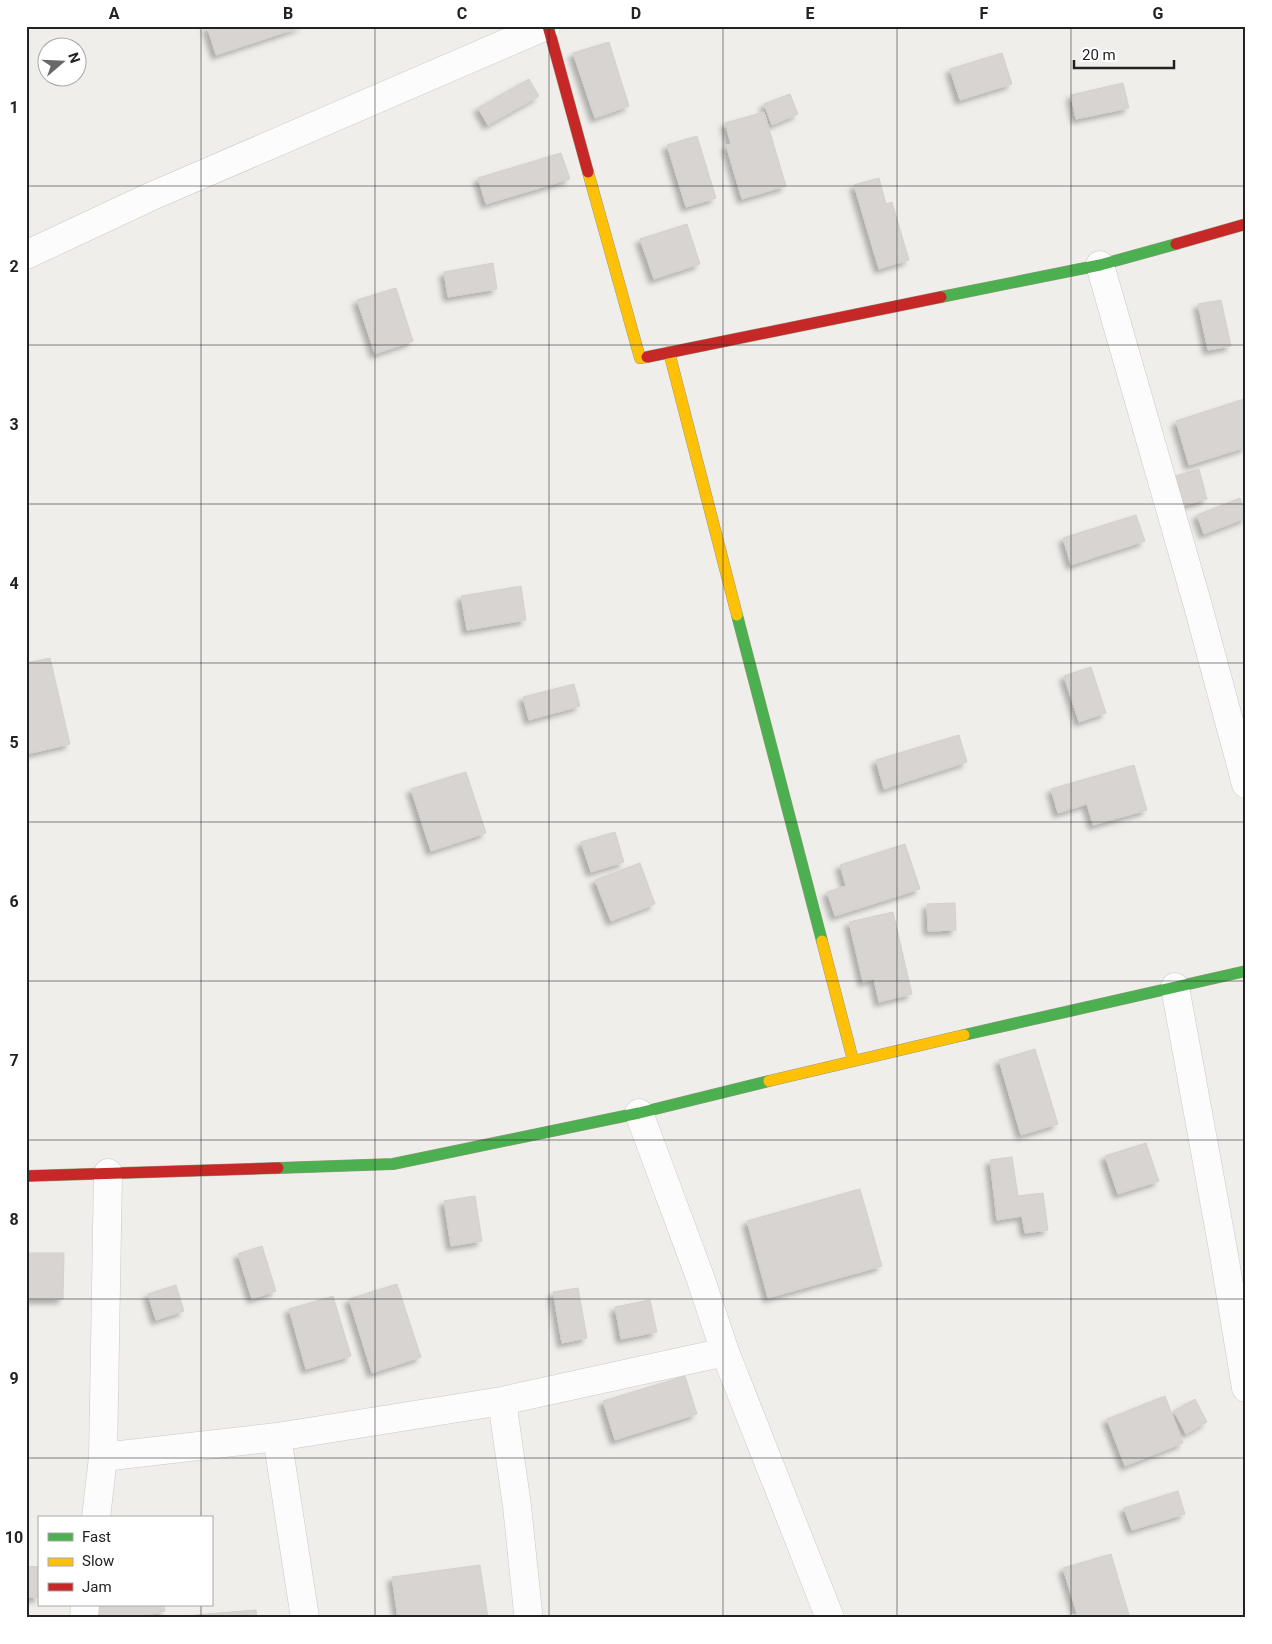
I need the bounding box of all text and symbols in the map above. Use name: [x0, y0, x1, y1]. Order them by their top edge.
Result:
text: A: [109, 4, 120, 23]
text: B: [283, 4, 293, 23]
text: C: [457, 4, 467, 23]
text: D: [631, 4, 641, 23]
text: E: [806, 4, 815, 23]
text: F: [980, 4, 989, 23]
text: G: [1153, 4, 1164, 23]
north arrow: [38, 38, 88, 88]
scale bar: [1074, 38, 1174, 70]
text: 20 m: [1082, 46, 1116, 64]
text: N: [65, 50, 83, 65]
text: 1: [9, 98, 19, 117]
text: 2: [9, 257, 19, 276]
text: 3: [9, 415, 19, 434]
text: 4: [9, 574, 19, 593]
text: 5: [9, 733, 19, 752]
text: 6: [9, 892, 19, 911]
text: 7: [9, 1051, 19, 1070]
text: 8: [9, 1210, 19, 1229]
text: 9: [9, 1369, 19, 1388]
legend: [38, 1516, 212, 1606]
text: 10: [5, 1528, 23, 1547]
text: Fast: [82, 1528, 111, 1546]
text: Slow: [82, 1552, 114, 1570]
text: Jam: [82, 1578, 112, 1596]

